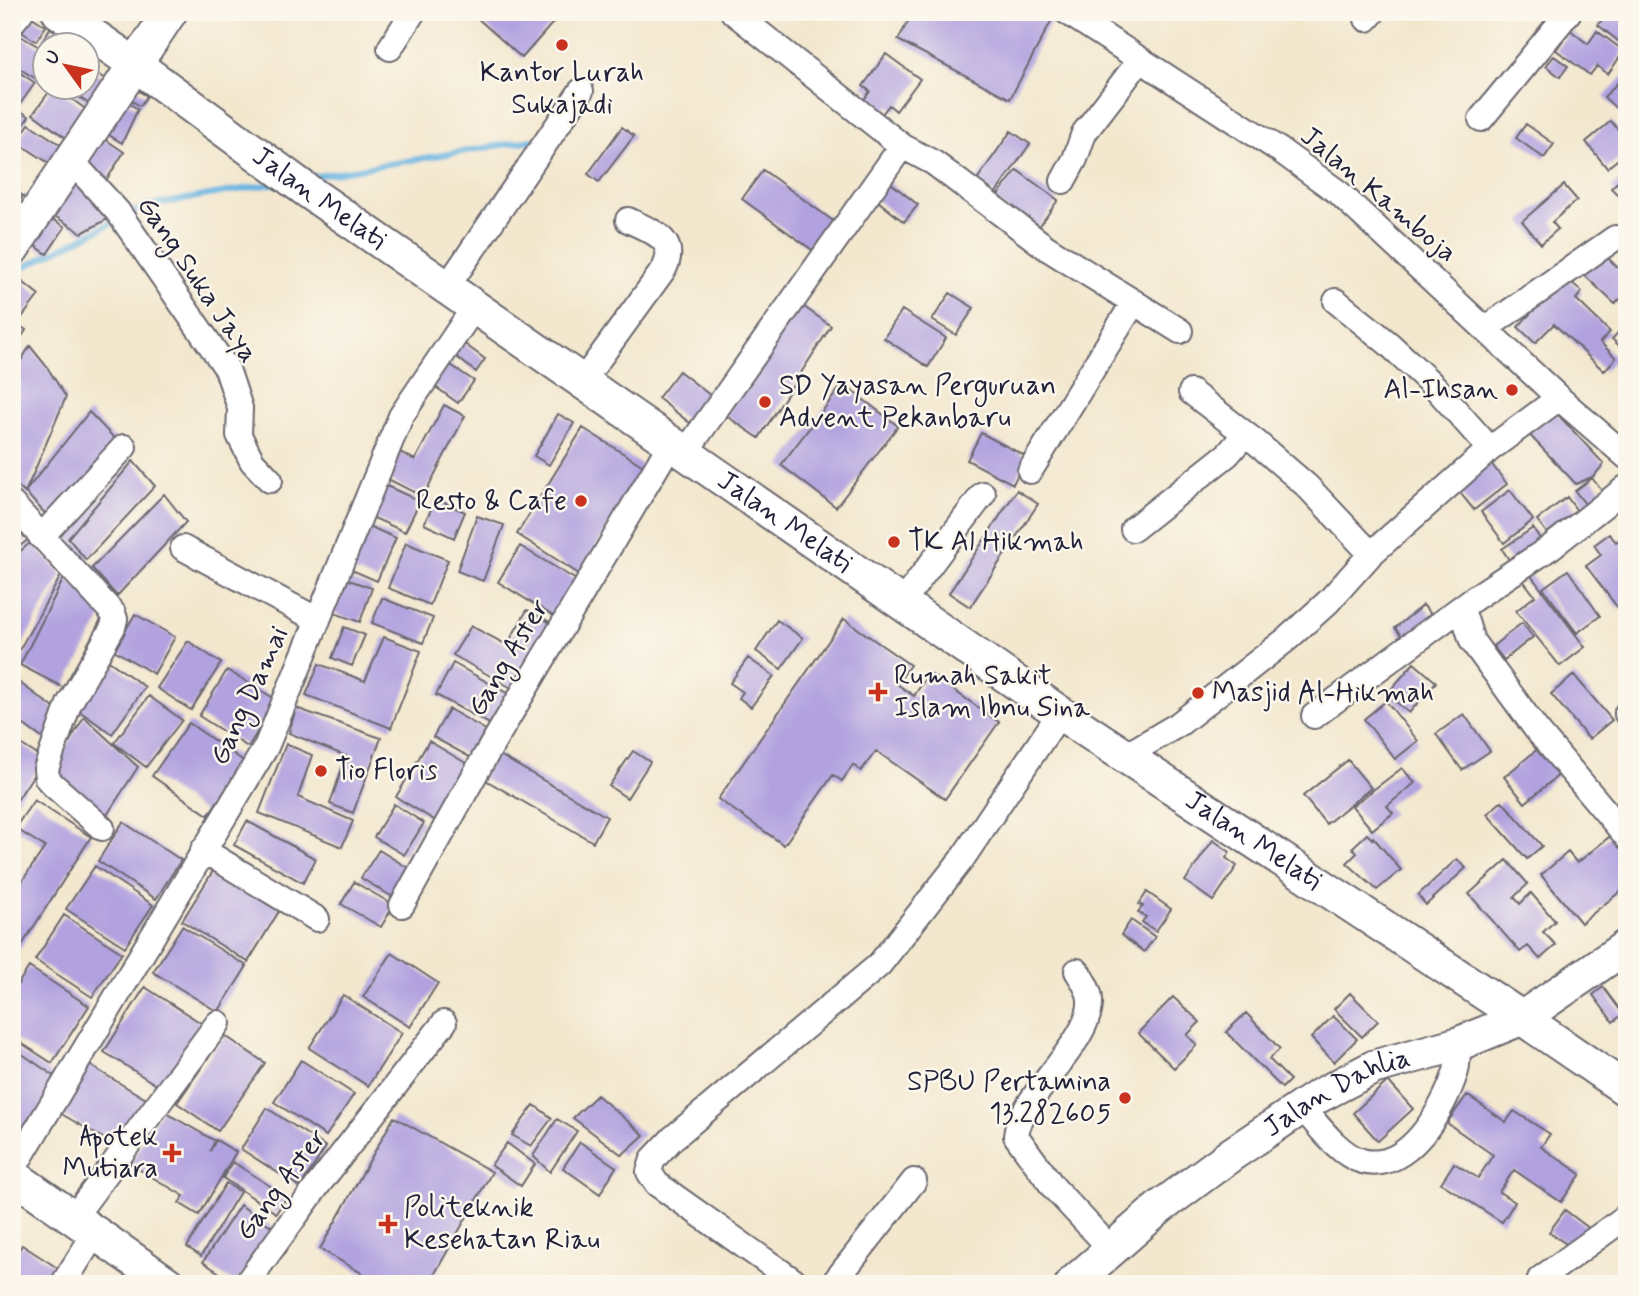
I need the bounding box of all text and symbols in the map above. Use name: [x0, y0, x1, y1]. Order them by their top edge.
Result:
north arrow: [32, 32, 102, 102]
marker: Kantor Lurah Sukajadi: [554, 37, 570, 53]
text: U: [39, 46, 67, 70]
place label: Kantor Lurah Sukajadi: [480, 55, 644, 124]
street label: Jalan Kamboja: [1292, 118, 1464, 272]
street label: Jalan Melati: [245, 138, 394, 259]
street label: Gang Suka Jaya: [126, 189, 266, 372]
place label: SD Yayasan Perguruan Advent Pekanbaru: [779, 368, 1056, 437]
place label: Al-Ihsan: [1384, 372, 1498, 409]
marker: Al-Ihsan: [1504, 382, 1520, 398]
marker: SD Yayasan Perguruan Advent Pekanbaru: [757, 394, 773, 410]
street label: Jalan Melati: [710, 462, 860, 582]
place label: Resto & Cafe: [416, 483, 567, 520]
marker: Resto & Cafe: [573, 493, 589, 509]
place label: TK Al Hikmah: [908, 524, 1084, 561]
marker: TK Al Hikmah: [886, 534, 902, 550]
street label: Gang Aster: [459, 592, 560, 725]
street label: Gang Damai: [202, 621, 300, 772]
place label: Rumah Sakit Islam Ibnu Sina: [894, 658, 1090, 727]
place label: Masjid Al-Hikmah: [1212, 675, 1434, 712]
marker: Rumah Sakit Islam Ibnu Sina: [868, 682, 888, 702]
marker: Masjid Al-Hikmah: [1190, 685, 1206, 701]
place label: Tio Floris: [335, 753, 437, 790]
marker: Tio Floris: [313, 763, 329, 779]
street label: Jalan Melati: [1178, 782, 1329, 899]
street label: Jalan Dahlia: [1256, 1039, 1415, 1146]
place label: SPBU Pertamina 13.282605: [907, 1064, 1111, 1133]
marker: SPBU Pertamina 13.282605: [1117, 1090, 1133, 1106]
place label: Apotek Mutiara: [62, 1119, 158, 1188]
street label: Gang Aster: [228, 1121, 338, 1250]
marker: Apotek Mutiara: [164, 1145, 180, 1161]
place label: Politeknik Kesehatan Riau: [404, 1190, 600, 1259]
marker: Politeknik Kesehatan Riau: [378, 1214, 398, 1234]

